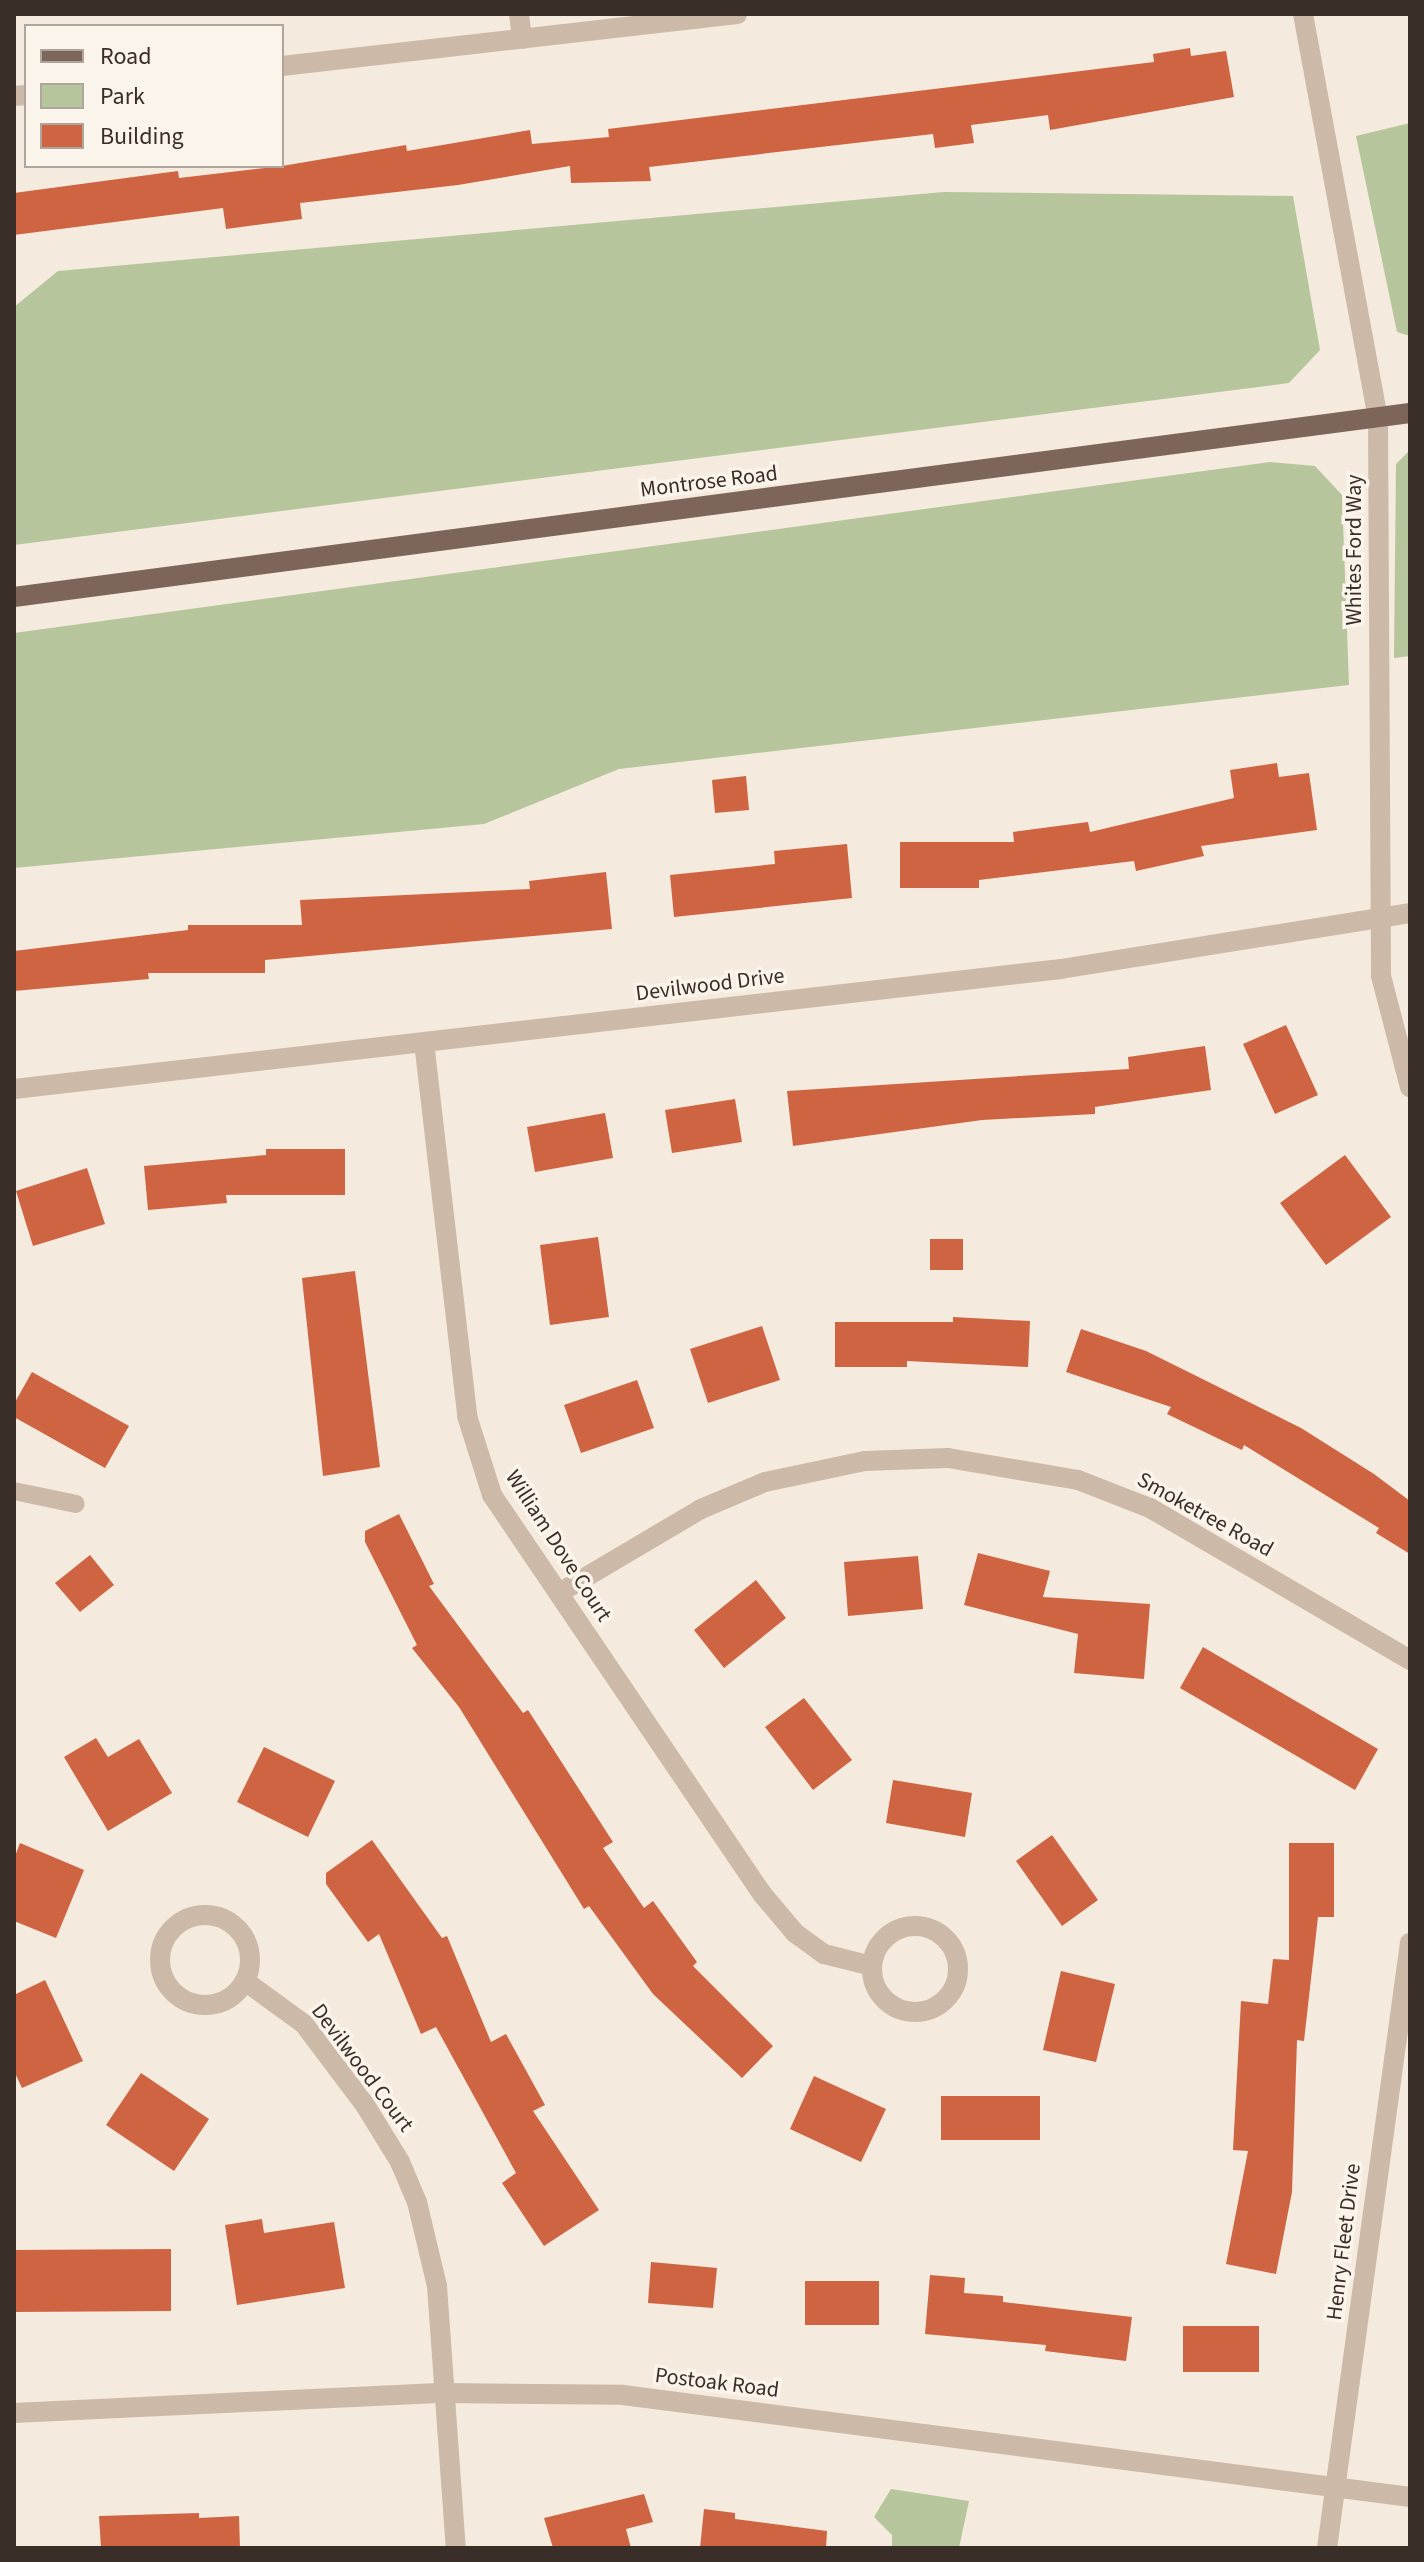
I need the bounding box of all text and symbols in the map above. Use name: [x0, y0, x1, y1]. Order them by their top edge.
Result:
legend: [24, 24, 284, 168]
text: Road: [100, 39, 152, 74]
text: Park: [100, 79, 145, 114]
text: Building: [100, 119, 184, 154]
street label: Montrose Road: [639, 460, 779, 504]
street label: Whites Ford Way: [1342, 474, 1368, 626]
street label: Devilwood Drive: [634, 963, 786, 1007]
street label: William Dove Court: [499, 1465, 617, 1627]
street label: Smoketree Road: [1132, 1467, 1278, 1563]
street label: Devilwood Court: [305, 1999, 419, 2137]
street label: Henry Fleet Drive: [1321, 2162, 1367, 2322]
street label: Postoak Road: [653, 2362, 781, 2404]

